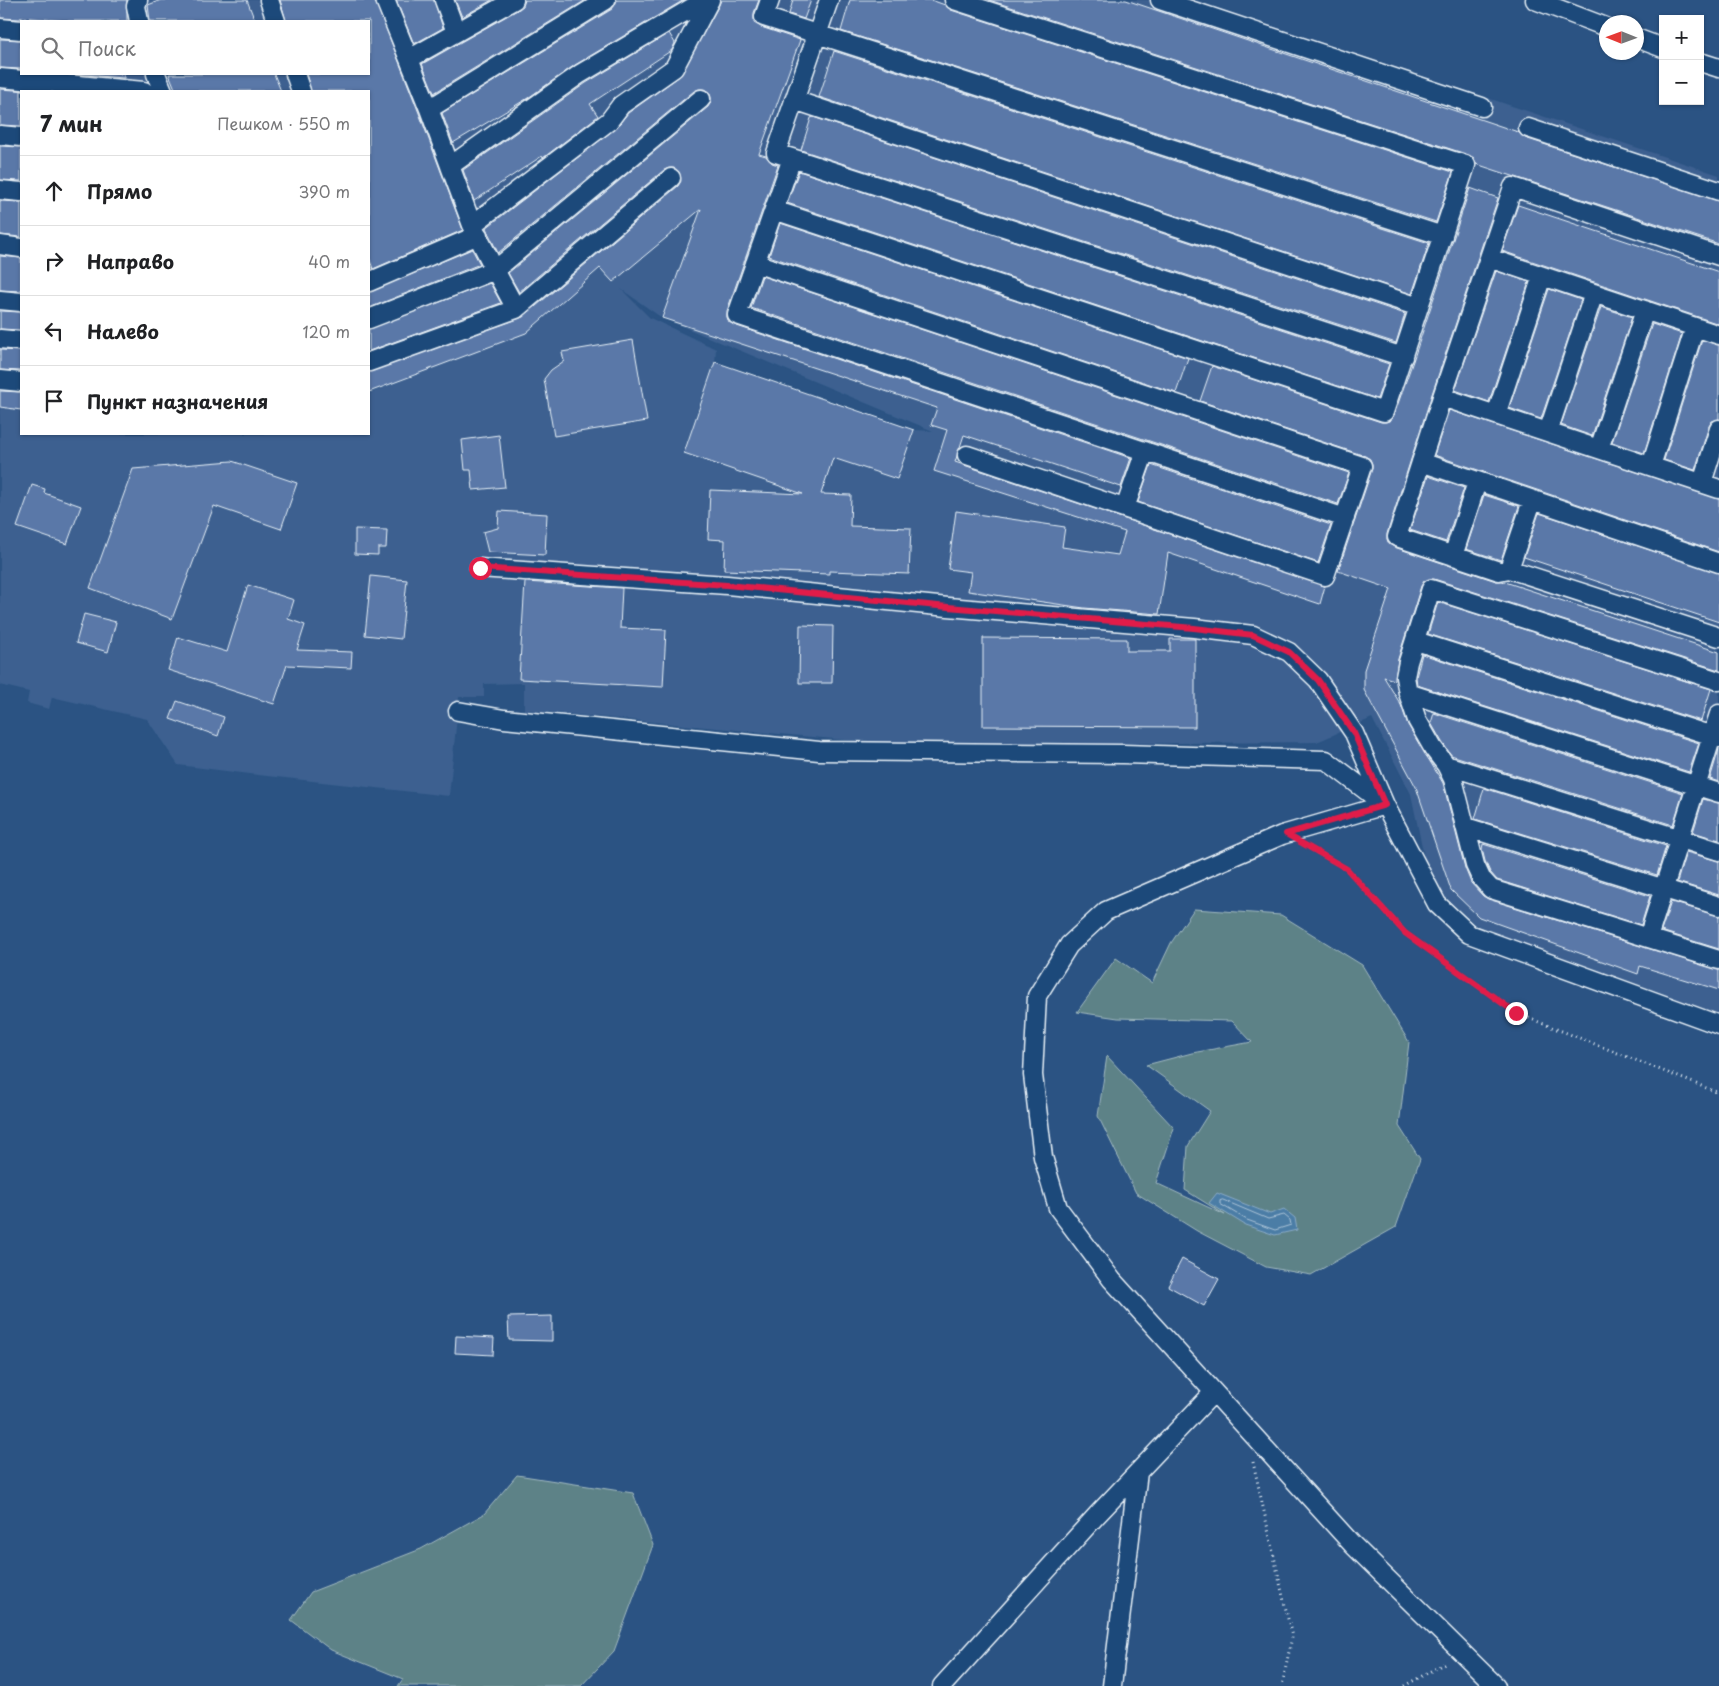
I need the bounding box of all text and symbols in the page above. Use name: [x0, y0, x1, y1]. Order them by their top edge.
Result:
north arrow: [1599, 15, 1644, 60]
map controls: [1659, 15, 1704, 105]
button: +: [1659, 15, 1704, 60]
search box: [20, 20, 370, 75]
icon: search: [38, 34, 66, 62]
text: Поиск: [78, 34, 136, 62]
button: −: [1659, 60, 1704, 105]
text: 7 мин: [40, 107, 103, 139]
text: Пешком · 550 m: [217, 111, 350, 135]
icon: ahead: [40, 177, 68, 205]
text: Прямо: [87, 177, 152, 205]
text: 390 m: [299, 179, 350, 203]
icon: right: [40, 247, 68, 275]
text: Направо: [87, 247, 174, 275]
text: 40 m: [308, 249, 350, 273]
icon: left: [40, 317, 68, 345]
text: Налево: [87, 317, 159, 345]
text: 120 m: [303, 319, 350, 343]
icon: arrive: [40, 387, 68, 415]
text: Пункт назначения: [87, 387, 268, 415]
route start: [469, 557, 492, 580]
route end: [1505, 1002, 1528, 1025]

